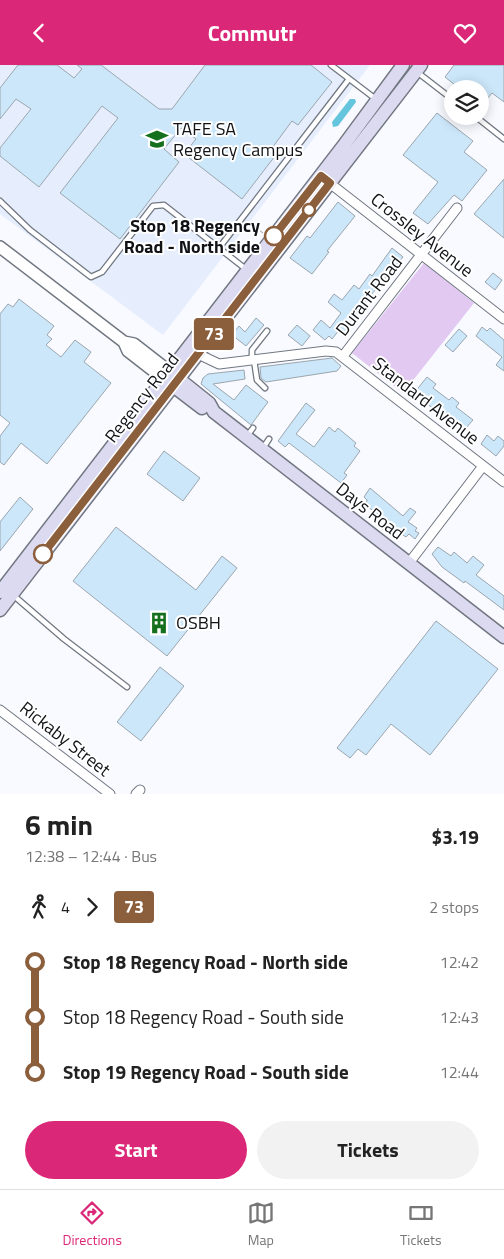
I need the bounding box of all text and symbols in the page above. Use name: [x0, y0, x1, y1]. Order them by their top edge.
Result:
text: Commutr: [208, 16, 296, 50]
icon: back: [25, 19, 53, 47]
icon: heart: [451, 19, 479, 47]
map controls: [444, 80, 489, 125]
button: layers: [444, 80, 489, 125]
place label: TAFE SA Regency Campus: [173, 115, 303, 163]
school or university icon: TAFE SA Regency Campus: [144, 126, 170, 152]
street label: Crossley Avenue: [365, 186, 480, 283]
unlabelled marker: [302, 203, 316, 217]
place label: Stop 18 Regency Road - North side: [124, 212, 260, 260]
marker: Stop 18 Regency Road - North side: [264, 226, 284, 246]
street label: Durant Road: [329, 250, 409, 342]
line badge: 73: [192, 318, 236, 350]
text: 73: [204, 320, 224, 347]
street label: Regency Road: [98, 347, 185, 448]
street label: Standard Avenue: [367, 350, 485, 451]
street label: Days Road: [330, 475, 410, 546]
unlabelled marker: [33, 544, 53, 564]
place label: OSBH: [176, 609, 221, 636]
building icon: OSBH: [146, 610, 172, 636]
street label: Rickaby Street: [14, 694, 117, 783]
text: 6 min: [25, 803, 93, 846]
text: $3.19: [432, 822, 479, 851]
text: 12:38 – 12:44 · Bus: [25, 844, 157, 868]
icon: walk: [25, 893, 53, 921]
icon: forward: [78, 893, 106, 921]
text: 73: [124, 893, 144, 920]
text: 4: [61, 895, 70, 919]
text: 2 stops: [429, 895, 479, 919]
text: Stop 18 Regency Road - North side: [63, 947, 348, 976]
text: 12:42: [440, 950, 479, 974]
text: Stop 18 Regency Road - South side: [63, 1002, 344, 1031]
text: 12:43: [440, 1005, 479, 1029]
text: Stop 19 Regency Road - South side: [63, 1057, 349, 1086]
text: 12:44: [440, 1060, 479, 1084]
button: Start: [25, 1121, 247, 1179]
button: Tickets: [257, 1121, 479, 1179]
tab: Directions: [63, 1199, 122, 1250]
tab: Map: [247, 1199, 275, 1250]
tab: Tickets: [400, 1199, 441, 1250]

